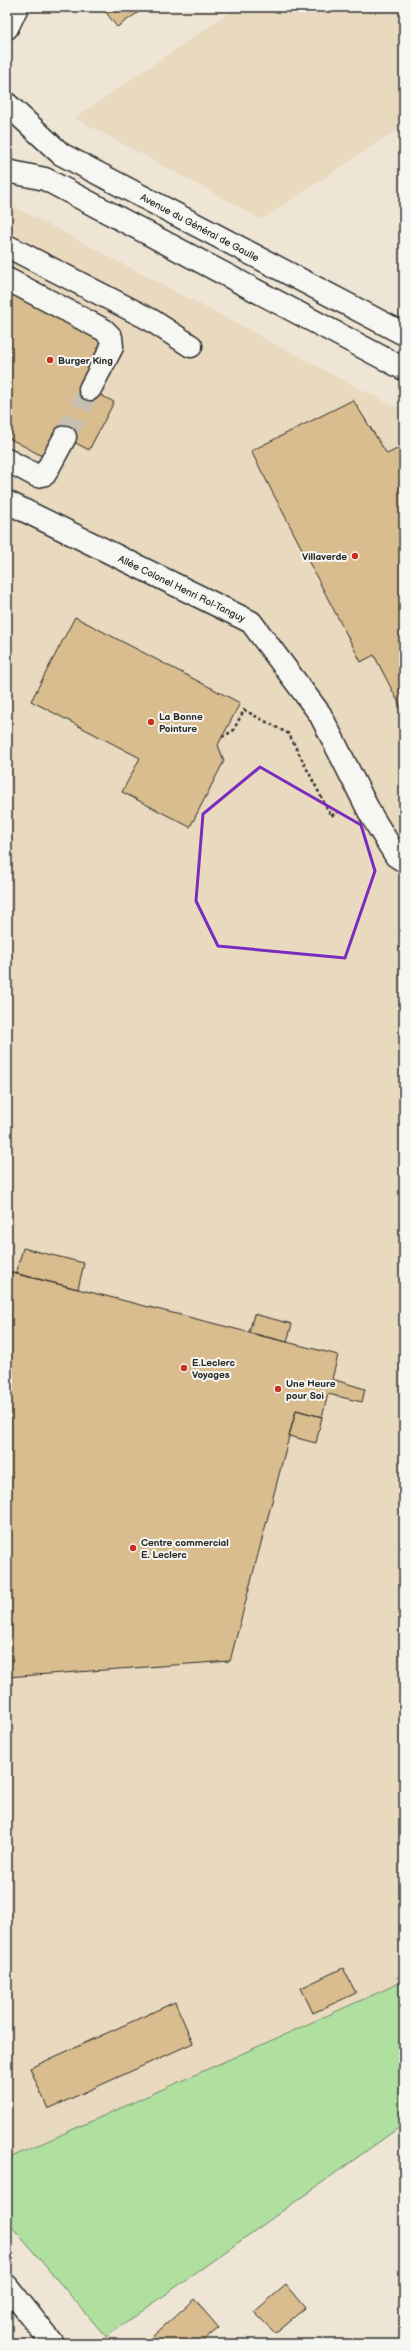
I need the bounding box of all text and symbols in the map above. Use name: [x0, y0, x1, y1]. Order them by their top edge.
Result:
street label: Avenue du Général de Gaulle: [138, 191, 261, 264]
marker: Burger King: [45, 355, 55, 365]
place label: Burger King: [58, 355, 113, 367]
place label: Villaverde: [302, 551, 347, 563]
marker: Villaverde: [350, 551, 360, 561]
street label: Allée Colonel Henri Rol-Tanguy: [116, 553, 247, 625]
place label: La Bonne Pointure: [159, 711, 203, 735]
marker: La Bonne Pointure: [146, 717, 156, 727]
place label: E.Leclerc Voyages: [192, 1357, 236, 1381]
marker: E.Leclerc Voyages: [179, 1363, 189, 1373]
place label: Une Heure pour Soi: [286, 1378, 336, 1402]
marker: Une Heure pour Soi: [273, 1384, 283, 1394]
place label: Centre commercial E. Leclerc: [141, 1537, 229, 1561]
marker: Centre commercial E. Leclerc: [128, 1543, 138, 1553]

